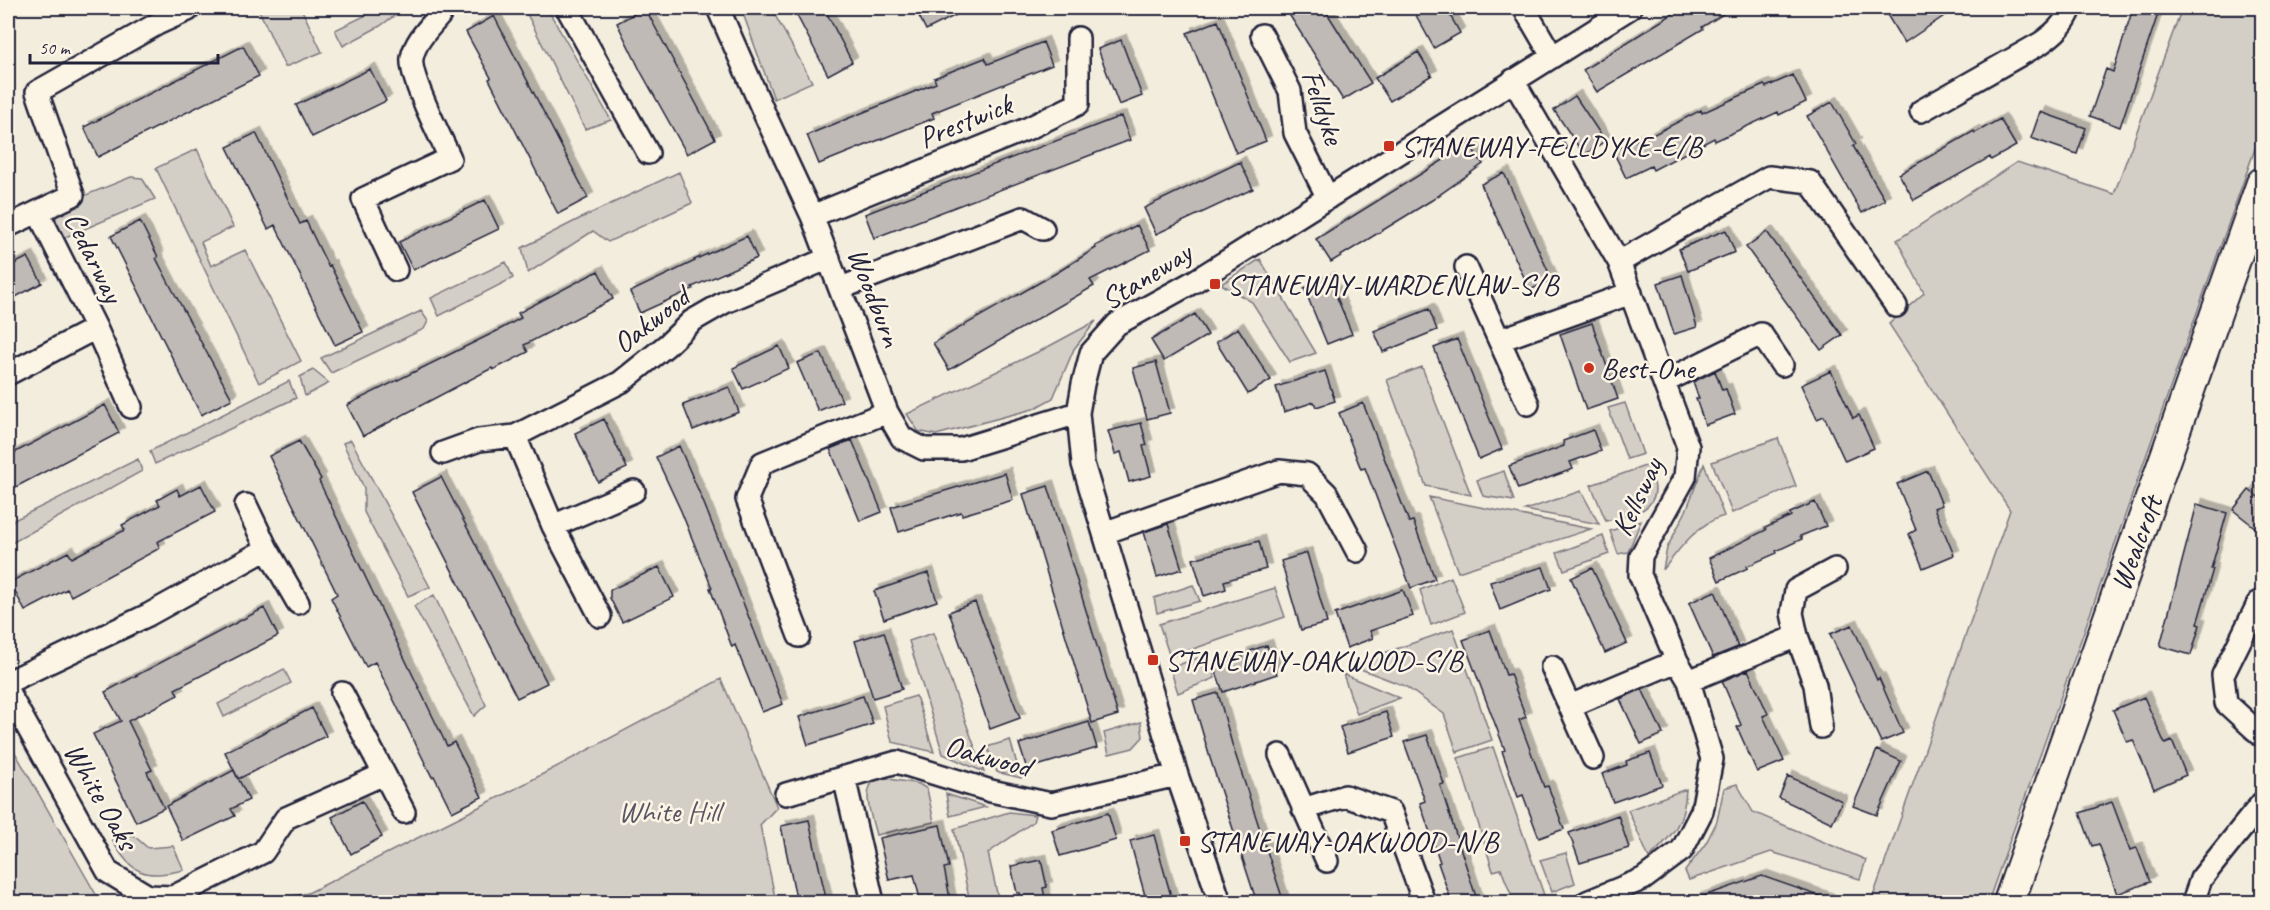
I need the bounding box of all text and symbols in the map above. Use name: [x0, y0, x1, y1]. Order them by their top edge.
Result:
scale bar: [30, 27, 218, 65]
text: 50 m: [39, 37, 72, 59]
street label: Felldyke: [1293, 65, 1354, 151]
street label: Prestwick: [913, 84, 1019, 157]
place label: STANEWAY-FELLDYKE-E/B: [1401, 127, 1704, 165]
marker: STANEWAY-FELLDYKE-E/B: [1382, 139, 1396, 153]
street label: Cedarway: [56, 205, 133, 311]
street label: Staneway: [1094, 232, 1201, 318]
street label: Woodburn: [839, 242, 912, 353]
place label: STANEWAY-WARDENLAW-S/B: [1227, 265, 1561, 303]
street label: Oakwood: [605, 276, 700, 362]
marker: STANEWAY-WARDENLAW-S/B: [1208, 277, 1222, 291]
place label: Best-One: [1601, 349, 1697, 387]
marker: Best-One: [1582, 361, 1596, 375]
street label: Kellsway: [1602, 450, 1672, 542]
street label: Wealcroft: [2101, 488, 2172, 596]
place label: STANEWAY-OAKWOOD-S/B: [1165, 641, 1465, 679]
marker: STANEWAY-OAKWOOD-S/B: [1146, 653, 1160, 667]
street label: Oakwood: [941, 726, 1039, 787]
street label: White Oaks: [55, 736, 148, 859]
park label: White Hill: [618, 792, 725, 830]
place label: STANEWAY-OAKWOOD-N/B: [1197, 822, 1500, 860]
marker: STANEWAY-OAKWOOD-N/B: [1178, 834, 1192, 848]

